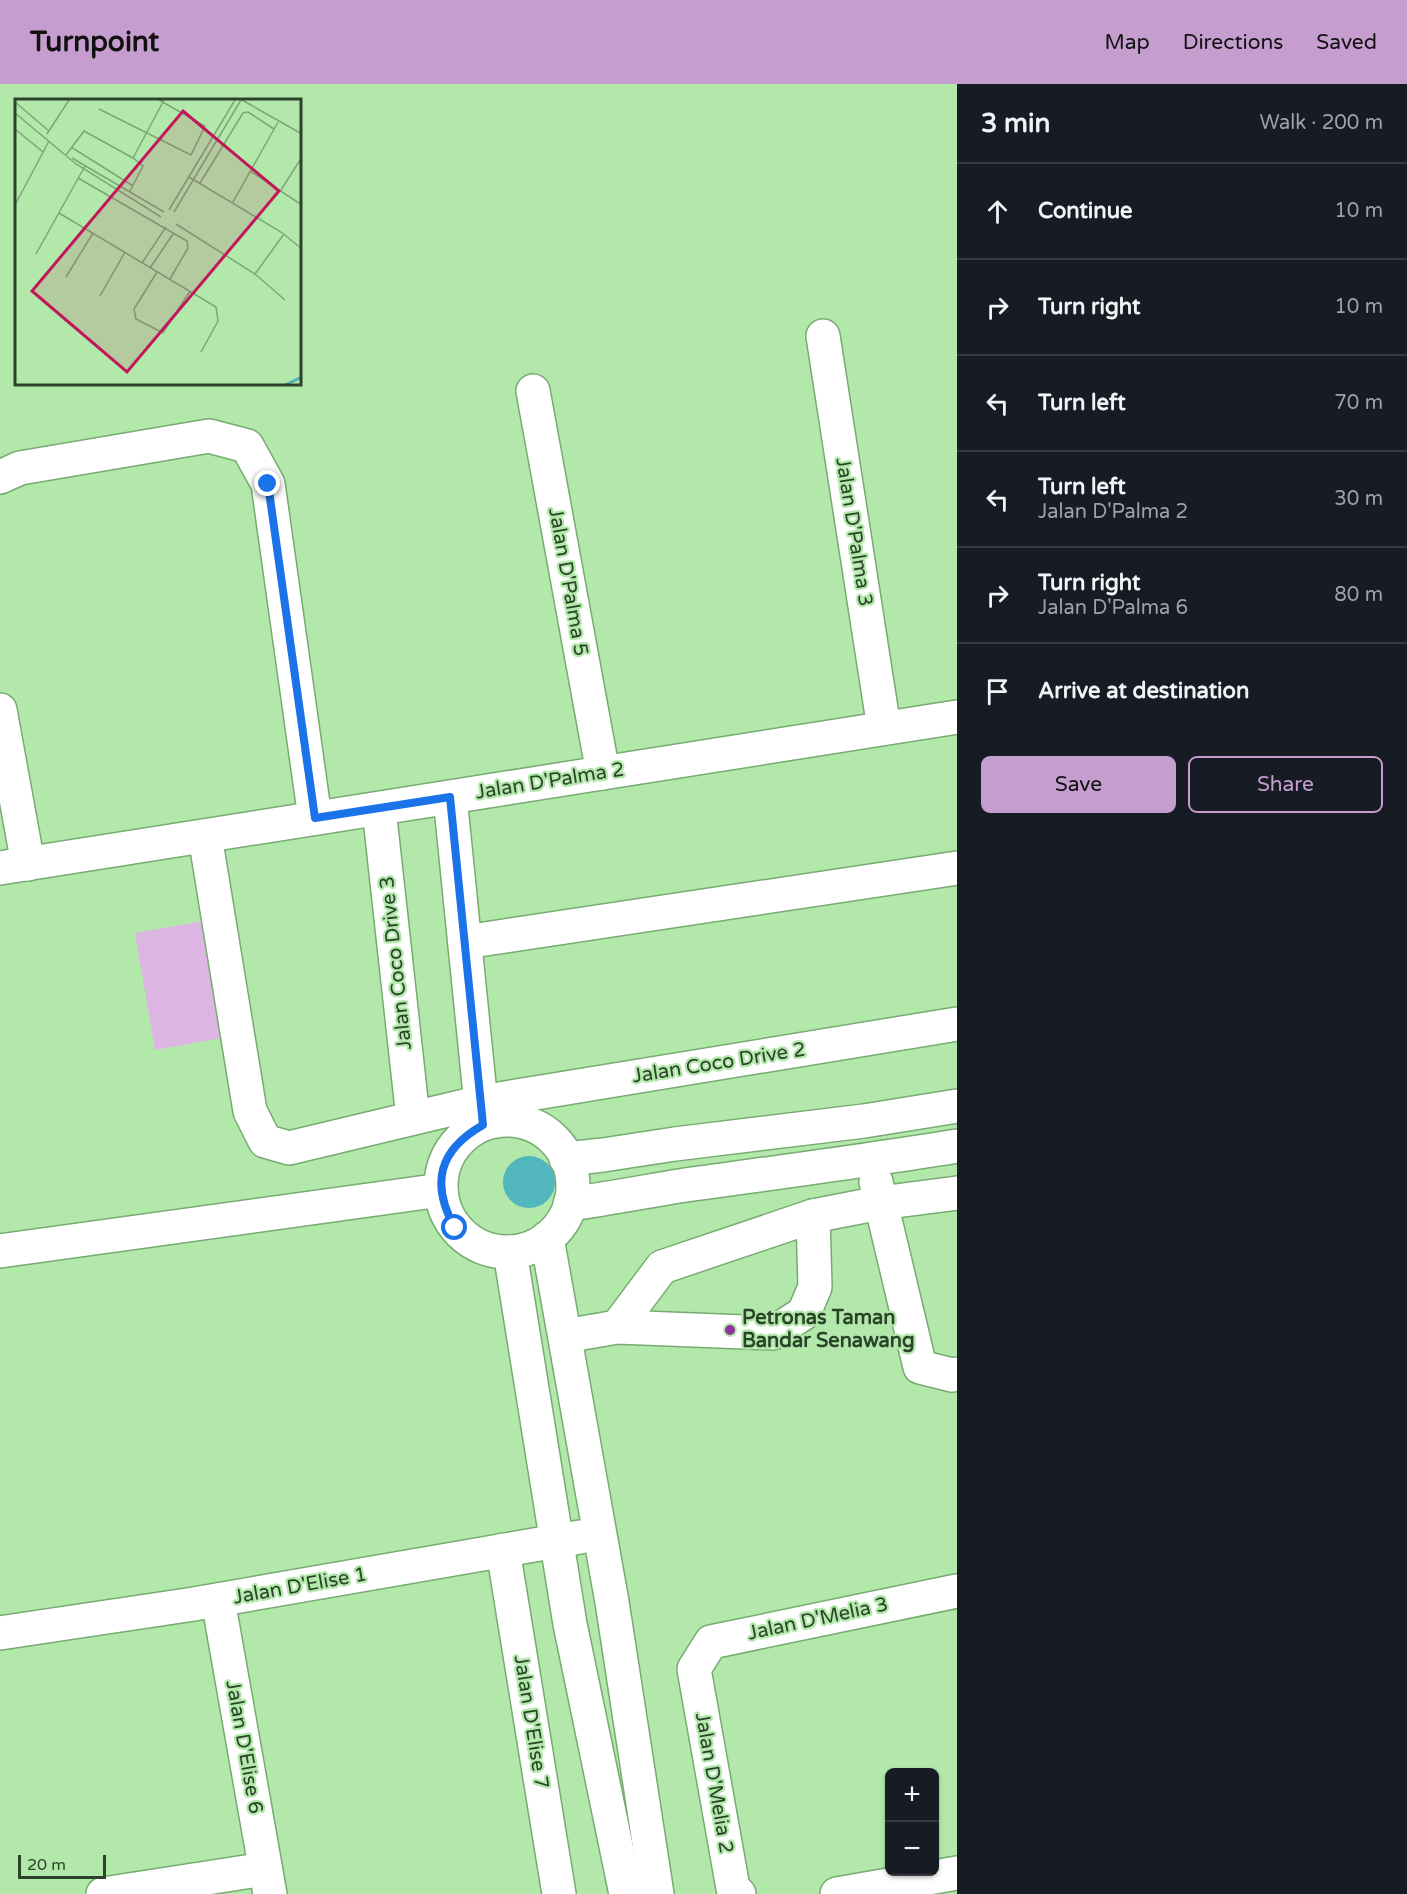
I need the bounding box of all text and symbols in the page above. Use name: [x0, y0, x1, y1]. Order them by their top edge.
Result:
text: Turnpoint: [30, 25, 159, 59]
text: Map: [1104, 30, 1150, 55]
text: Directions: [1183, 30, 1283, 55]
text: Saved: [1316, 30, 1377, 55]
inset map: [15, 99, 302, 386]
text: 3 min: [981, 108, 1050, 139]
text: Walk · 200 m: [1260, 111, 1383, 135]
icon: ahead: [981, 195, 1014, 228]
text: Continue: [1038, 198, 1133, 224]
text: 10 m: [1334, 199, 1383, 223]
icon: right: [981, 291, 1014, 324]
text: Turn right: [1038, 294, 1140, 320]
text: 10 m: [1334, 295, 1383, 319]
icon: left: [981, 387, 1014, 420]
text: Turn left: [1038, 390, 1126, 416]
text: 70 m: [1334, 391, 1383, 415]
street label: Jalan D'Palma 3: [830, 456, 878, 608]
route end: [254, 470, 280, 496]
text: Turn left: [1038, 474, 1126, 500]
icon: left: [981, 483, 1014, 516]
text: 30 m: [1334, 487, 1383, 511]
text: Jalan D'Palma 2: [1038, 500, 1188, 524]
street label: Jalan D'Palma 5: [543, 506, 593, 658]
text: Turn right: [1038, 570, 1140, 596]
icon: right: [981, 579, 1014, 612]
text: 80 m: [1334, 583, 1383, 607]
text: Jalan D'Palma 6: [1038, 596, 1188, 620]
icon: arrive: [981, 675, 1014, 708]
text: Arrive at destination: [1038, 678, 1249, 704]
button: Save: [981, 756, 1176, 813]
button: Share: [1188, 756, 1383, 813]
street label: Jalan D'Palma 2: [474, 757, 626, 805]
street label: Jalan Coco Drive 3: [375, 875, 417, 1051]
street label: Jalan Coco Drive 2: [631, 1037, 807, 1089]
route start: [441, 1214, 467, 1240]
place label: Petronas Taman Bandar Senawang: [742, 1306, 915, 1353]
marker: Petronas Taman Bandar Senawang: [723, 1323, 737, 1337]
street label: Jalan D'Elise 1: [231, 1562, 369, 1610]
street label: Jalan D'Melia 3: [746, 1592, 890, 1646]
street label: Jalan D'Elise 7: [509, 1653, 553, 1791]
street label: Jalan D'Elise 6: [220, 1678, 268, 1816]
street label: Jalan D'Melia 2: [690, 1711, 738, 1855]
map controls: [885, 1768, 939, 1876]
button: +: [885, 1768, 939, 1822]
button: −: [885, 1822, 939, 1876]
scale bar: [18, 1852, 106, 1880]
text: 20 m: [27, 1855, 66, 1875]

